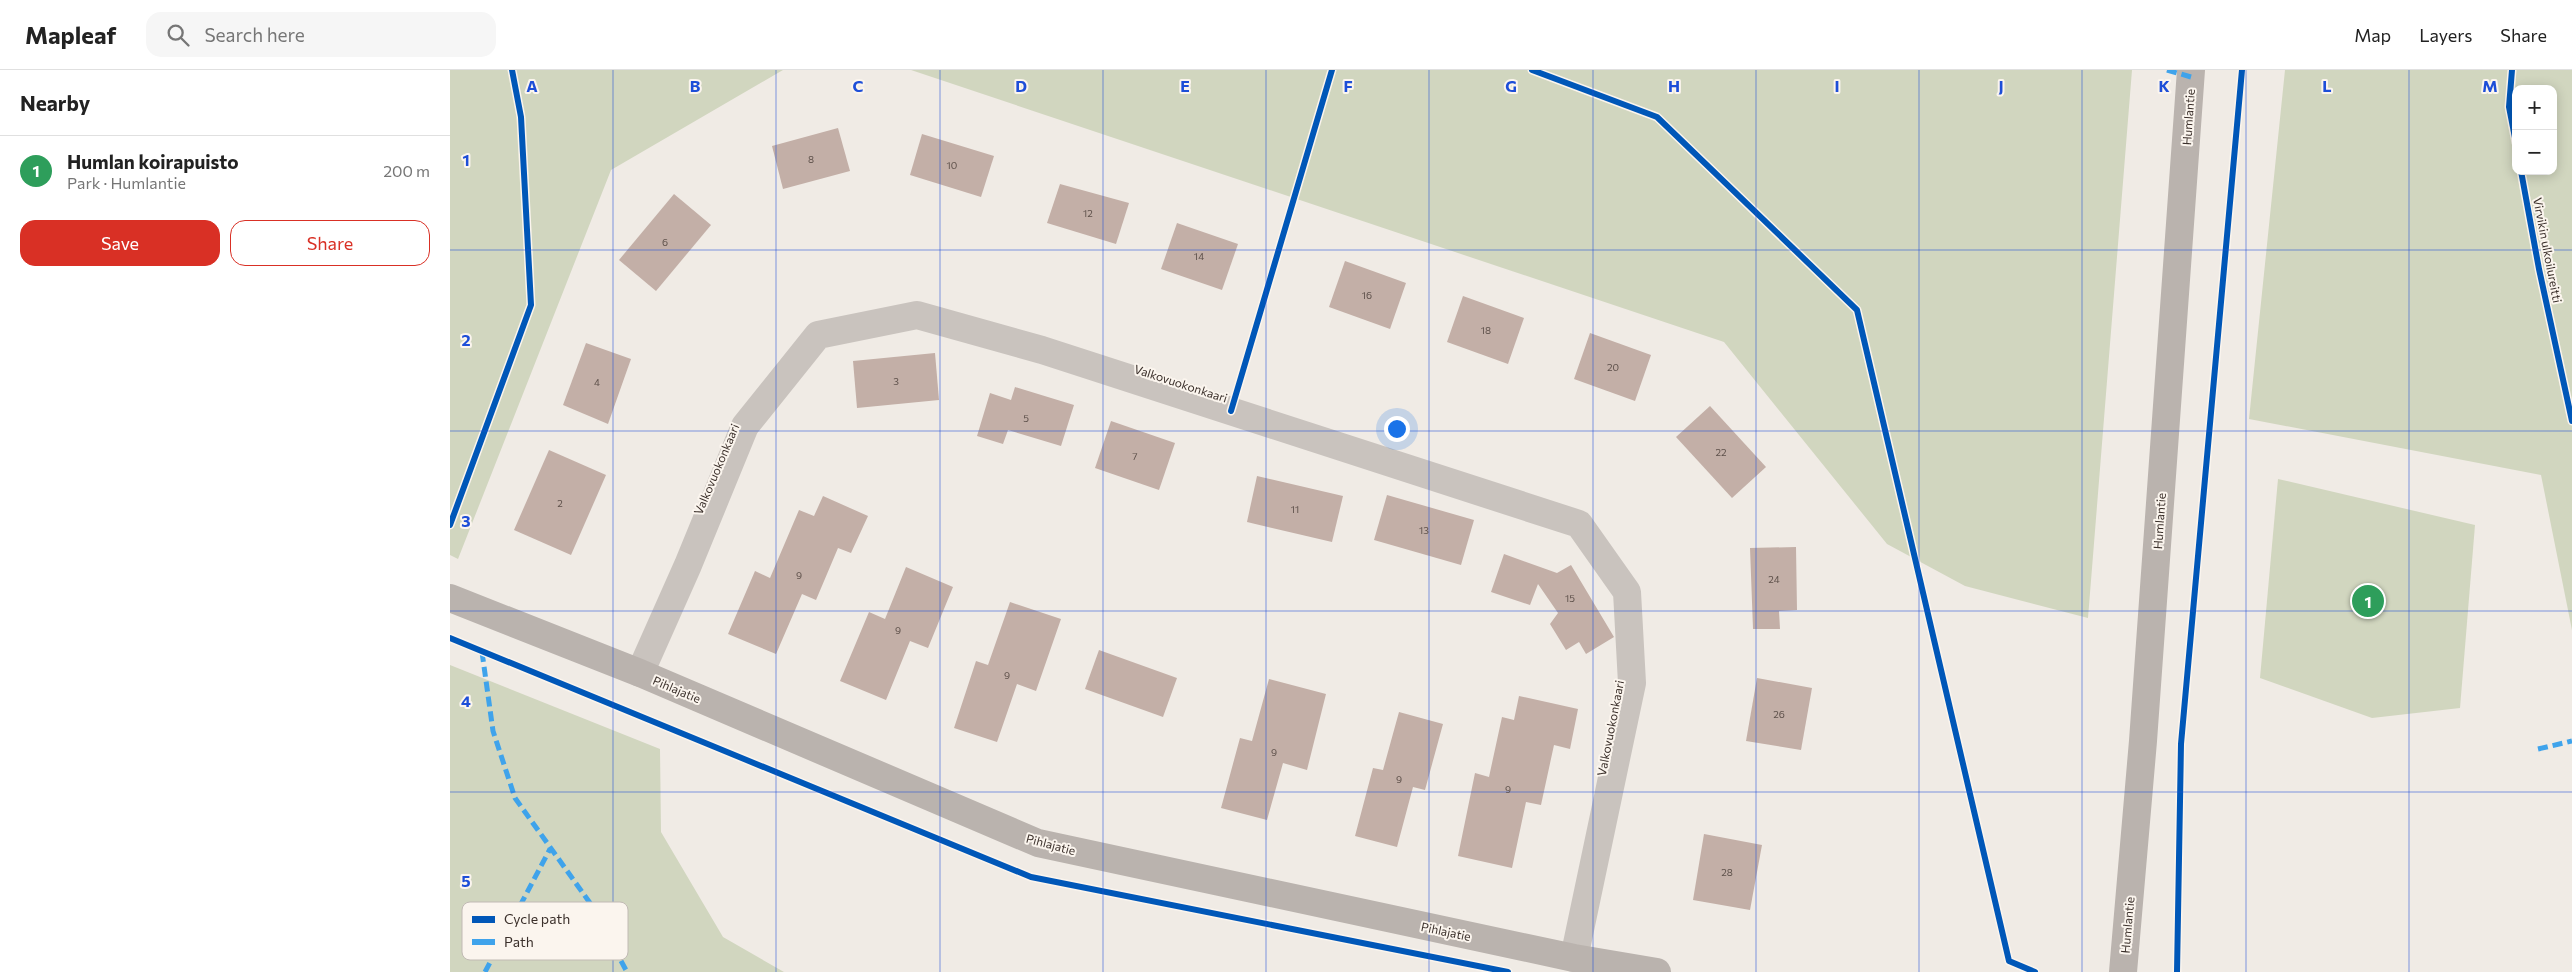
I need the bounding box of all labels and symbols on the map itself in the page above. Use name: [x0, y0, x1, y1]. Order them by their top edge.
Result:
text: A: [526, 76, 538, 95]
text: B: [690, 76, 701, 95]
text: C: [853, 76, 864, 95]
text: D: [1015, 76, 1027, 95]
text: E: [1180, 76, 1190, 95]
text: F: [1343, 76, 1353, 95]
text: G: [1505, 76, 1517, 95]
text: H: [1668, 76, 1680, 95]
text: I: [1834, 76, 1840, 95]
text: J: [1998, 76, 2004, 95]
text: K: [2158, 76, 2170, 95]
text: L: [2322, 76, 2332, 95]
text: M: [2482, 76, 2498, 95]
street label: Humlantie: [2179, 88, 2197, 146]
text: 1: [462, 150, 470, 169]
house number: 8: [808, 153, 814, 165]
house number: 10: [947, 159, 957, 171]
street label: Virvikin ulkoilureitti: [2531, 196, 2565, 304]
house number: 12: [1083, 207, 1093, 219]
house number: 6: [662, 236, 668, 248]
house number: 14: [1194, 250, 1204, 262]
house number: 16: [1362, 289, 1372, 301]
house number: 18: [1481, 324, 1491, 336]
text: 2: [461, 330, 471, 349]
street label: Valkovuokonkaari: [1133, 361, 1229, 405]
house number: 20: [1607, 361, 1619, 373]
house number: 3: [893, 375, 899, 387]
house number: 4: [594, 376, 600, 388]
house number: 5: [1023, 412, 1029, 424]
your location: [1384, 416, 1410, 442]
street label: Valkovuokonkaari: [691, 421, 741, 517]
house number: 22: [1715, 446, 1727, 458]
house number: 7: [1132, 450, 1138, 462]
street label: Humlantie: [2150, 492, 2168, 550]
house number: 2: [557, 497, 563, 509]
house number: 11: [1291, 503, 1299, 515]
text: 3: [461, 511, 471, 530]
house number: 13: [1419, 524, 1429, 536]
house number: 9: [796, 569, 802, 581]
house number: 24: [1768, 573, 1780, 585]
pin: 1: [2352, 582, 2384, 620]
house number: 15: [1565, 592, 1575, 604]
house number: 9: [895, 624, 901, 636]
house number: 9: [1004, 669, 1010, 681]
street label: Pihlajatie: [651, 673, 703, 705]
street label: Valkovuokonkaari: [1594, 679, 1626, 777]
text: 4: [461, 691, 471, 710]
house number: 26: [1773, 708, 1785, 720]
house number: 9: [1271, 746, 1277, 758]
house number: 9: [1396, 773, 1402, 785]
house number: 9: [1505, 783, 1511, 795]
street label: Pihlajatie: [1025, 831, 1077, 857]
house number: 28: [1721, 866, 1733, 878]
text: 5: [461, 871, 471, 890]
street label: Humlantie: [2118, 896, 2136, 954]
legend: [462, 902, 628, 960]
text: Cycle path: [504, 910, 570, 927]
street label: Pihlajatie: [1420, 919, 1472, 943]
text: Path: [504, 933, 534, 950]

